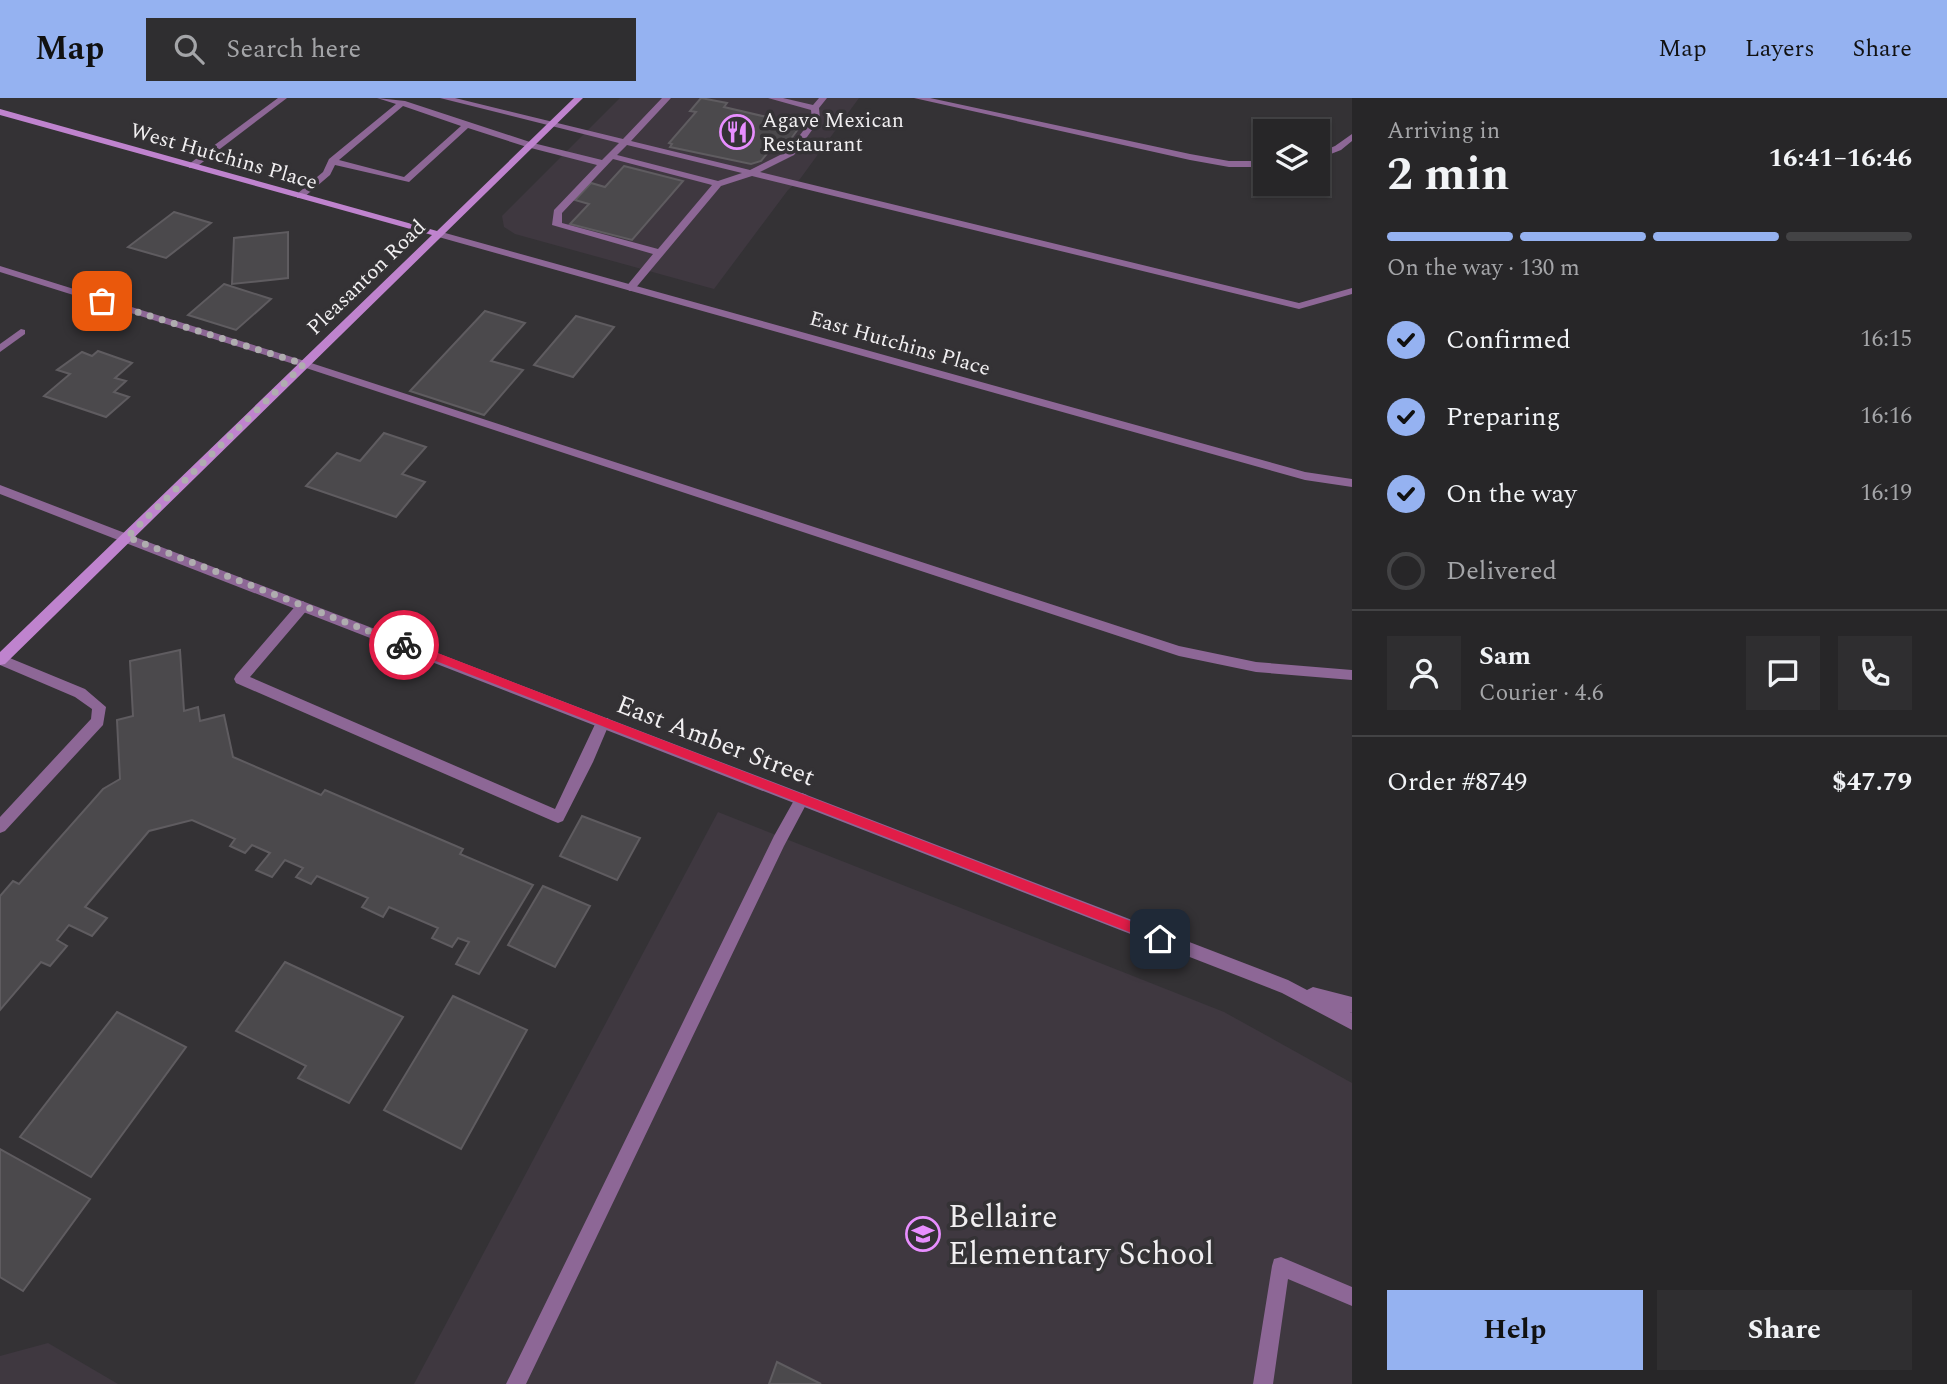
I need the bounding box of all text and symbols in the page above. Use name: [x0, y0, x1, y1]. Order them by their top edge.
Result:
search box: [146, 18, 636, 81]
text: Map: [35, 24, 104, 74]
text: Search here: [226, 29, 361, 69]
icon: search: [170, 30, 208, 68]
text: Map: [1658, 31, 1707, 67]
text: Layers: [1745, 31, 1815, 67]
text: Share: [1853, 31, 1912, 67]
place label: Agave Mexican Restaurant: [762, 105, 904, 161]
restaurant icon: Agave Mexican Restaurant: [718, 113, 756, 151]
text: Arriving in: [1387, 114, 1500, 149]
street label: West Hutchins Place: [126, 115, 321, 199]
map controls: [1253, 119, 1330, 196]
button: layers: [1253, 119, 1330, 196]
text: 16:41–16:46: [1768, 138, 1912, 178]
text: 2 min: [1387, 140, 1509, 210]
street label: Pleasanton Road: [300, 212, 434, 343]
text: On the way · 130 m: [1387, 251, 1580, 286]
pin: [72, 271, 132, 331]
icon: bag: [83, 282, 121, 320]
street label: East Hutchins Place: [805, 303, 994, 385]
text: Confirmed: [1446, 320, 1571, 360]
icon: check: [1387, 321, 1425, 359]
text: 16:15: [1860, 322, 1912, 357]
text: Preparing: [1446, 397, 1560, 437]
icon: check: [1387, 398, 1425, 436]
text: 16:16: [1860, 399, 1912, 434]
text: On the way: [1446, 474, 1577, 514]
icon: check: [1387, 475, 1425, 513]
text: 16:19: [1860, 476, 1912, 511]
text: Delivered: [1446, 551, 1557, 591]
courier: [369, 610, 439, 680]
icon: bike: [385, 626, 423, 664]
button: person: [1387, 636, 1461, 710]
text: Sam: [1479, 636, 1531, 676]
button: chat: [1746, 636, 1820, 710]
button: phone: [1838, 636, 1912, 710]
text: Courier · 4.6: [1479, 676, 1604, 711]
street label: East Amber Street: [610, 685, 821, 797]
text: Order #8749: [1387, 762, 1527, 802]
text: $47.79: [1832, 762, 1912, 802]
pin: [1130, 909, 1190, 969]
icon: home: [1141, 920, 1179, 958]
place label: Bellaire Elementary School: [948, 1193, 1214, 1279]
school or university icon: Bellaire Elementary School: [904, 1215, 942, 1253]
button: Help: [1387, 1290, 1643, 1370]
button: Share: [1657, 1290, 1912, 1370]

